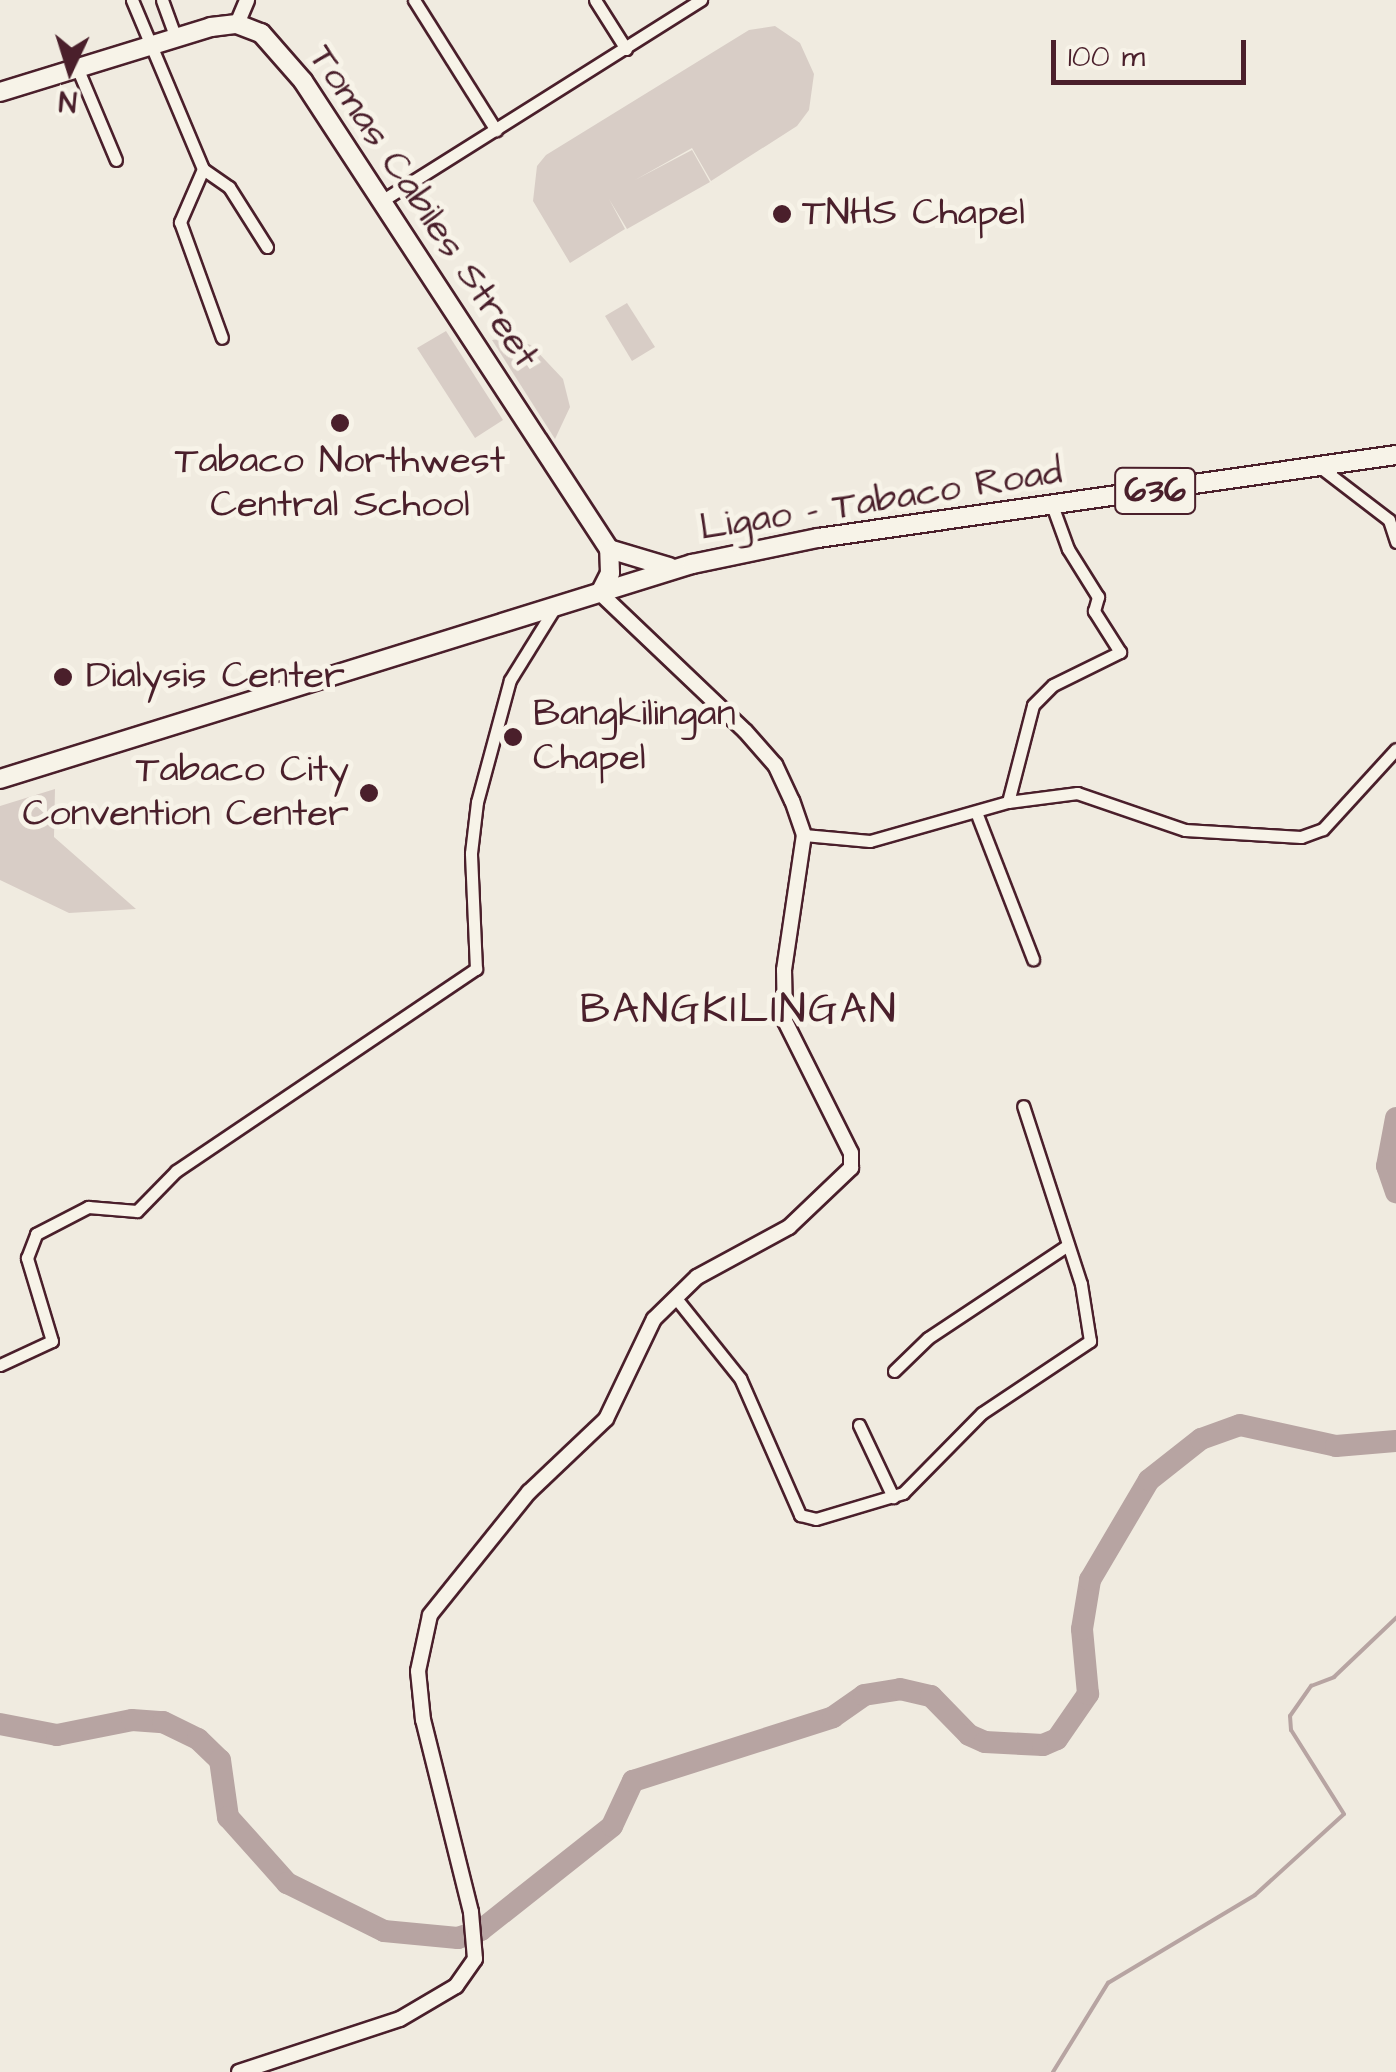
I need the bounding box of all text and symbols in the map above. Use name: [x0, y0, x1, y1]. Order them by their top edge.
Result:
north arrow: [20, 20, 120, 120]
scale bar: [1056, 20, 1251, 82]
text: 100 m: [1068, 36, 1145, 78]
street label: Tomas Cabiles Street: [298, 37, 548, 377]
text: N: [58, 80, 78, 120]
place label: TNHS Chapel: [802, 191, 1025, 237]
marker: TNHS Chapel: [771, 203, 793, 225]
marker: Tabaco Northwest Central School: [329, 412, 351, 434]
place label: Tabaco Northwest Central School: [175, 439, 505, 528]
street label: Ligao - Tabaco Road: [697, 450, 1065, 552]
road number: 636: [1112, 461, 1198, 521]
place label: Dialysis Center: [86, 654, 345, 700]
marker: Dialysis Center: [50, 664, 76, 690]
place label: Bangkilingan Chapel: [533, 692, 736, 782]
marker: Bangkilingan Chapel: [502, 726, 524, 748]
place label: Tabaco City Convention Center: [22, 748, 349, 838]
marker: Tabaco City Convention Center: [358, 782, 380, 804]
district label: BANGKILINGAN: [580, 985, 898, 1035]

